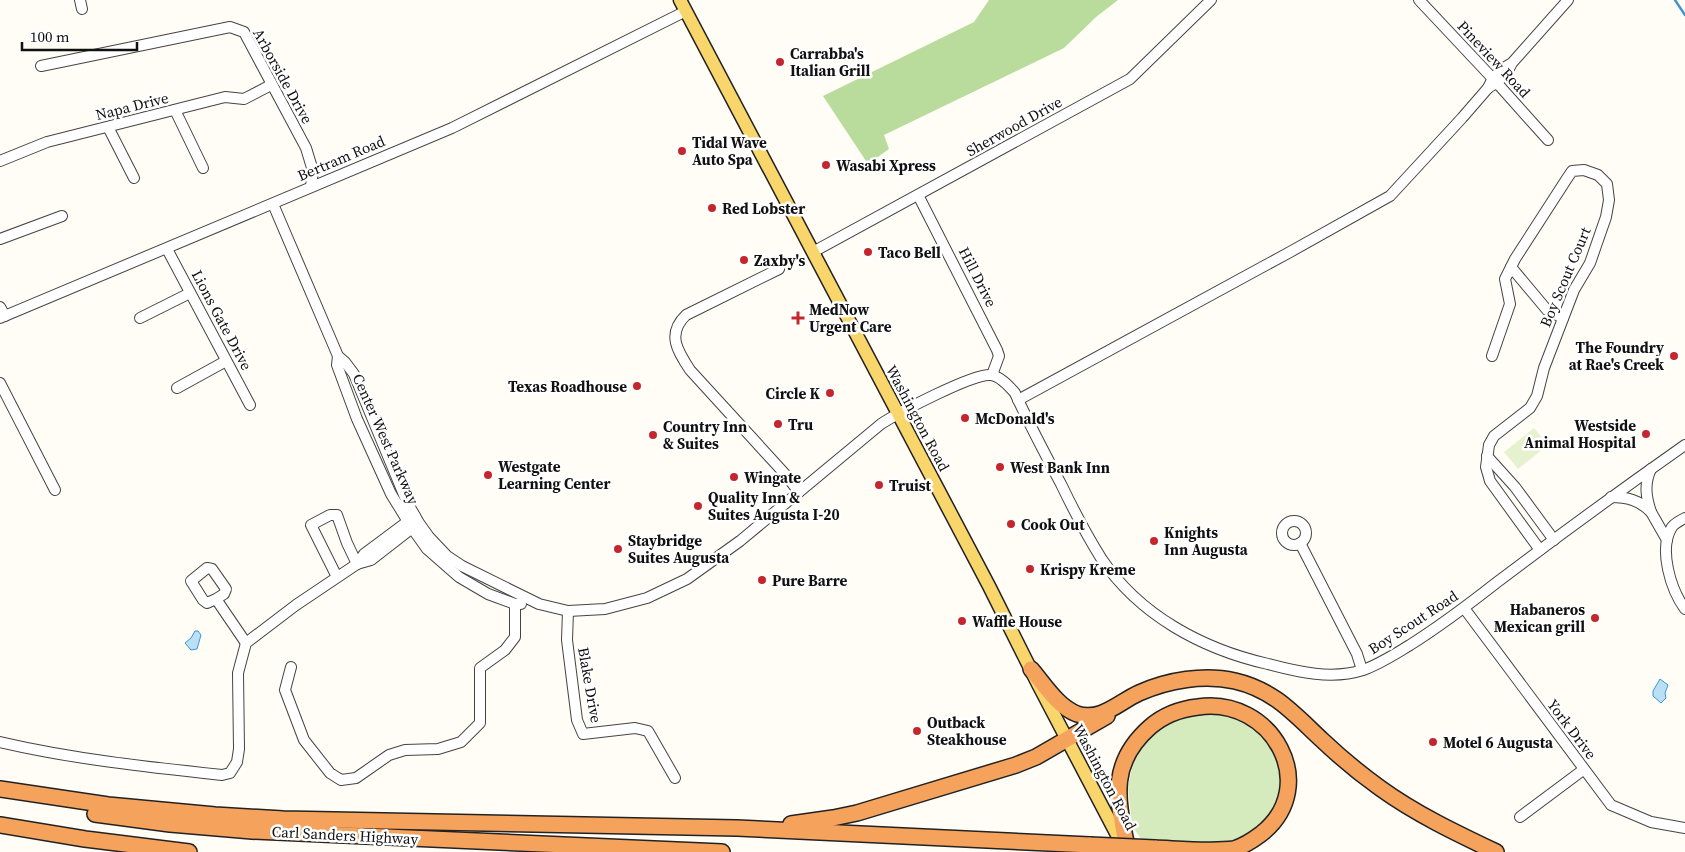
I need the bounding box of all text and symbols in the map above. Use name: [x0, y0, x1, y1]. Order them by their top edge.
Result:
street label: Pineview Road: [1453, 16, 1536, 103]
scale bar: [22, 20, 138, 52]
street label: Arborside Drive: [248, 25, 318, 128]
text: 100 m: [30, 26, 70, 47]
place label: Carrabba's Italian Grill: [790, 43, 871, 81]
marker: Carrabba's Italian Grill: [774, 56, 786, 68]
street label: Napa Drive: [93, 87, 171, 125]
street label: Sherwood Drive: [962, 91, 1066, 161]
street label: Bertram Road: [294, 130, 389, 186]
place label: Tidal Wave Auto Spa: [692, 132, 767, 170]
marker: Tidal Wave Auto Spa: [676, 145, 688, 157]
place label: Wasabi Xpress: [836, 155, 936, 176]
marker: Wasabi Xpress: [820, 159, 832, 171]
place label: Red Lobster: [722, 198, 805, 219]
marker: Red Lobster: [706, 202, 718, 214]
street label: Boy Scout Court: [1534, 224, 1596, 330]
place label: Taco Bell: [878, 242, 941, 263]
street label: Hill Drive: [954, 243, 1002, 311]
marker: Taco Bell: [862, 246, 874, 258]
place label: Zaxby's: [754, 250, 805, 271]
marker: Zaxby's: [738, 254, 750, 266]
street label: Lions Gate Drive: [187, 266, 257, 374]
place label: MedNow Urgent Care: [809, 299, 892, 337]
marker: MedNow Urgent Care: [791, 311, 805, 325]
place label: The Foundry at Rae's Creek: [1569, 337, 1664, 375]
marker: The Foundry at Rae's Creek: [1668, 350, 1680, 362]
street label: Washington Road: [881, 361, 955, 475]
street label: Center West Parkway: [348, 370, 424, 508]
place label: Texas Roadhouse: [508, 376, 627, 397]
marker: Texas Roadhouse: [631, 380, 643, 392]
place label: Circle K: [766, 383, 821, 404]
marker: Circle K: [824, 387, 836, 399]
place label: McDonald's: [975, 408, 1055, 429]
marker: McDonald's: [959, 412, 971, 424]
place label: Tru: [788, 414, 813, 435]
place label: Westside Animal Hospital: [1524, 415, 1636, 453]
place label: Country Inn & Suites: [663, 416, 747, 454]
marker: Tru: [772, 418, 784, 430]
marker: Westside Animal Hospital: [1640, 428, 1652, 440]
marker: Country Inn & Suites: [647, 429, 659, 441]
place label: Westgate Learning Center: [498, 456, 610, 494]
place label: West Bank Inn: [1010, 457, 1110, 478]
marker: West Bank Inn: [994, 461, 1006, 473]
place label: Wingate: [744, 467, 801, 488]
marker: Westgate Learning Center: [482, 469, 494, 481]
marker: Wingate: [728, 471, 740, 483]
place label: Truist: [889, 475, 932, 496]
marker: Truist: [873, 479, 885, 491]
place label: Quality Inn & Suites Augusta I-20: [708, 487, 840, 525]
marker: Quality Inn & Suites Augusta I-20: [692, 500, 704, 512]
place label: Cook Out: [1021, 514, 1085, 535]
marker: Cook Out: [1005, 518, 1017, 530]
place label: Knights Inn Augusta: [1164, 522, 1249, 560]
place label: Staybridge Suites Augusta: [628, 530, 730, 568]
marker: Knights Inn Augusta: [1148, 535, 1160, 547]
marker: Staybridge Suites Augusta: [612, 543, 624, 555]
place label: Krispy Kreme: [1040, 559, 1136, 580]
marker: Krispy Kreme: [1024, 563, 1036, 575]
place label: Pure Barre: [772, 570, 847, 591]
marker: Pure Barre: [756, 574, 768, 586]
street label: Boy Scout Road: [1364, 585, 1462, 659]
place label: Habaneros Mexican grill: [1494, 599, 1585, 637]
place label: Waffle House: [972, 611, 1062, 632]
marker: Habaneros Mexican grill: [1589, 612, 1601, 624]
marker: Waffle House: [956, 615, 968, 627]
street label: Blake Drive: [573, 646, 607, 725]
street label: York Drive: [1542, 695, 1602, 764]
place label: Outback Steakhouse: [927, 712, 1007, 750]
street label: Washington Road: [1068, 720, 1142, 834]
marker: Outback Steakhouse: [911, 725, 923, 737]
place label: Motel 6 Augusta: [1443, 732, 1554, 753]
marker: Motel 6 Augusta: [1427, 736, 1439, 748]
street label: Carl Sanders Highway: [271, 821, 419, 849]

